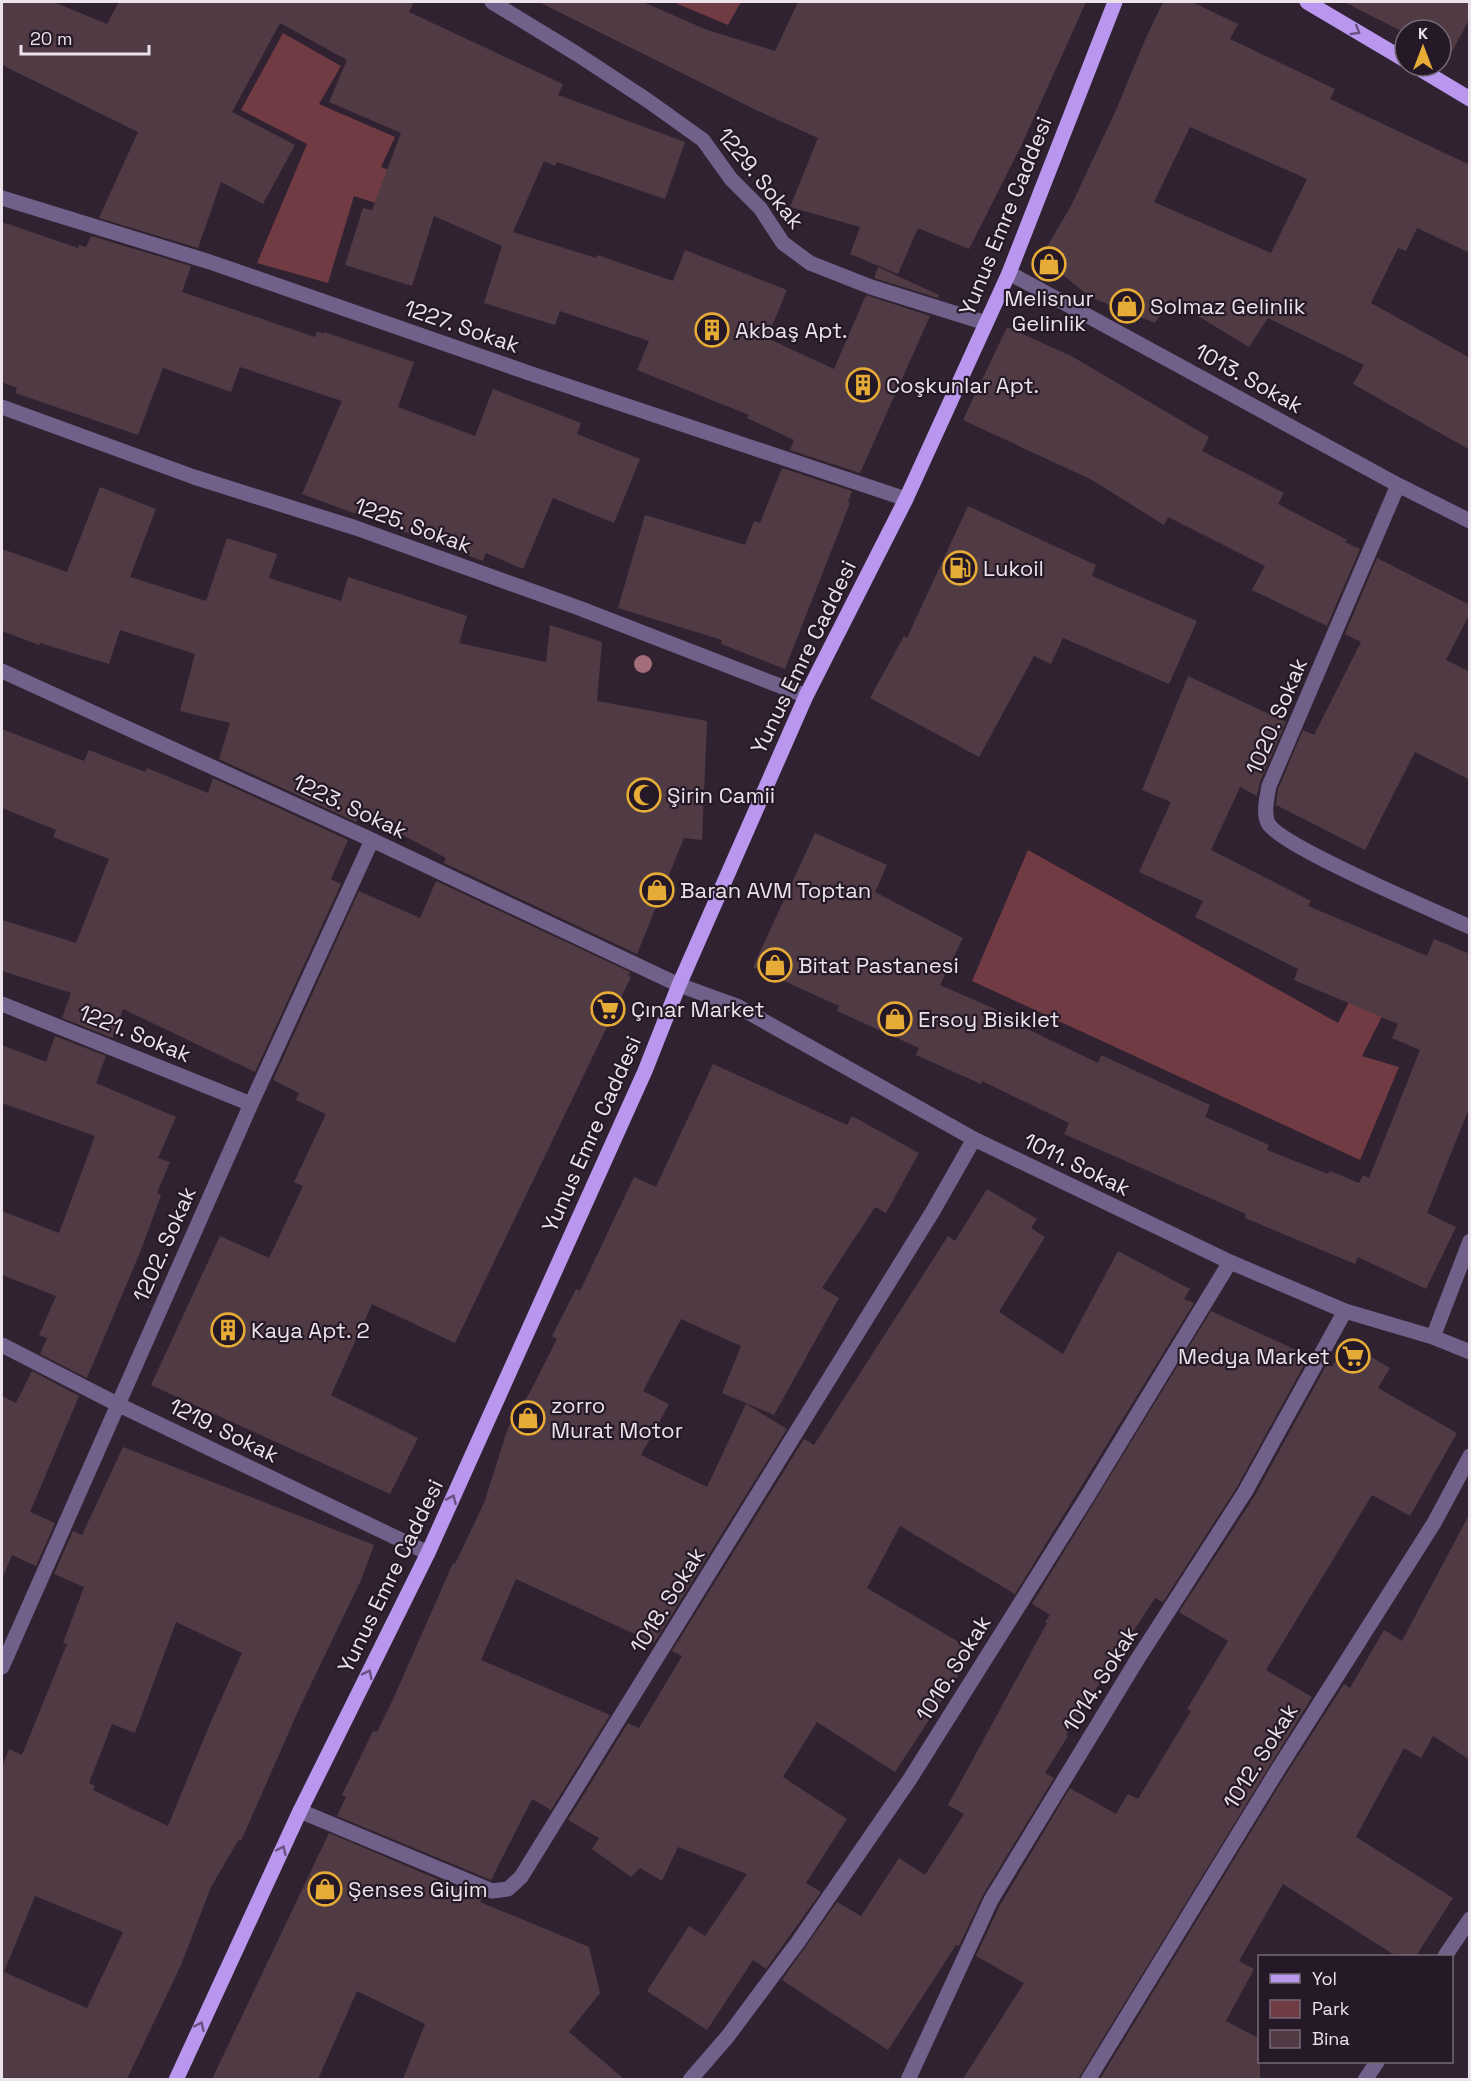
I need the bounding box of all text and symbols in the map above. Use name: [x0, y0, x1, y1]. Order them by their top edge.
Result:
scale bar: [21, 18, 148, 56]
north arrow: [1393, 18, 1453, 78]
one-way arrow: [1350, 23, 1360, 35]
text: K: [1418, 23, 1428, 44]
text: 20 m: [30, 27, 73, 50]
street label: Yunus Emre Caddesi: [952, 112, 1058, 320]
street label: 1229. Sokak: [712, 122, 811, 235]
shop icon: Melisnur Gelinlik: [1031, 246, 1067, 282]
place label: Melisnur Gelinlik: [1004, 284, 1094, 337]
shop icon: Solmaz Gelinlik: [1109, 288, 1145, 324]
place label: Solmaz Gelinlik: [1150, 292, 1306, 320]
street label: 1227. Sokak: [401, 293, 524, 359]
building icon: Akbaş Apt.: [694, 312, 730, 348]
place label: Akbaş Apt.: [735, 316, 848, 344]
street label: 1013. Sokak: [1190, 337, 1308, 419]
building icon: Coşkunlar Apt.: [845, 367, 881, 403]
place label: Coşkunlar Apt.: [886, 371, 1039, 399]
street label: 1225. Sokak: [351, 491, 476, 559]
fuel station icon: Lukoil: [942, 550, 978, 586]
place label: Lukoil: [983, 554, 1044, 582]
street label: Yunus Emre Caddesi: [744, 556, 862, 758]
street label: 1020. Sokak: [1239, 653, 1313, 779]
street label: 1223. Sokak: [289, 767, 412, 845]
mosque icon: Şirin Camii: [626, 777, 662, 813]
place label: Şirin Camii: [667, 781, 775, 809]
shop icon: Baran AVM Toptan: [639, 872, 675, 908]
place label: Baran AVM Toptan: [680, 876, 871, 904]
shop icon: Bitat Pastanesi: [757, 947, 793, 983]
place label: Bitat Pastanesi: [798, 951, 959, 979]
supermarket icon: Çınar Market: [590, 991, 626, 1027]
place label: Çınar Market: [631, 995, 765, 1023]
street label: 1221. Sokak: [75, 998, 195, 1068]
shop icon: Ersoy Bisiklet: [877, 1001, 913, 1037]
place label: Ersoy Bisiklet: [918, 1005, 1060, 1033]
street label: Yunus Emre Caddesi: [535, 1031, 647, 1237]
street label: 1011. Sokak: [1019, 1126, 1135, 1202]
street label: 1202. Sokak: [126, 1182, 202, 1306]
building icon: Kaya Apt. 2: [210, 1312, 246, 1348]
place label: Kaya Apt. 2: [251, 1316, 370, 1344]
supermarket icon: Medya Market: [1335, 1338, 1371, 1374]
place label: Medya Market: [1178, 1342, 1330, 1370]
street label: 1219. Sokak: [165, 1391, 284, 1469]
place label: zorro Murat Motor: [551, 1391, 683, 1444]
shop icon: zorro Murat Motor: [510, 1400, 546, 1436]
street label: Yunus Emre Caddesi: [331, 1475, 449, 1677]
one-way arrow: [445, 1494, 457, 1505]
street label: 1018. Sokak: [623, 1542, 711, 1658]
street label: 1016. Sokak: [909, 1610, 997, 1726]
street label: 1014. Sokak: [1056, 1621, 1144, 1737]
one-way arrow: [361, 1670, 372, 1681]
street label: 1012. Sokak: [1216, 1698, 1304, 1814]
one-way arrow: [275, 1845, 287, 1856]
shop icon: Şenses Giyim: [307, 1871, 343, 1907]
place label: Şenses Giyim: [348, 1875, 488, 1903]
legend: [1258, 1955, 1453, 2063]
text: Yol: [1312, 1967, 1337, 1990]
text: Park: [1312, 1997, 1350, 2020]
one-way arrow: [193, 2022, 205, 2033]
text: Bina: [1312, 2027, 1350, 2050]

